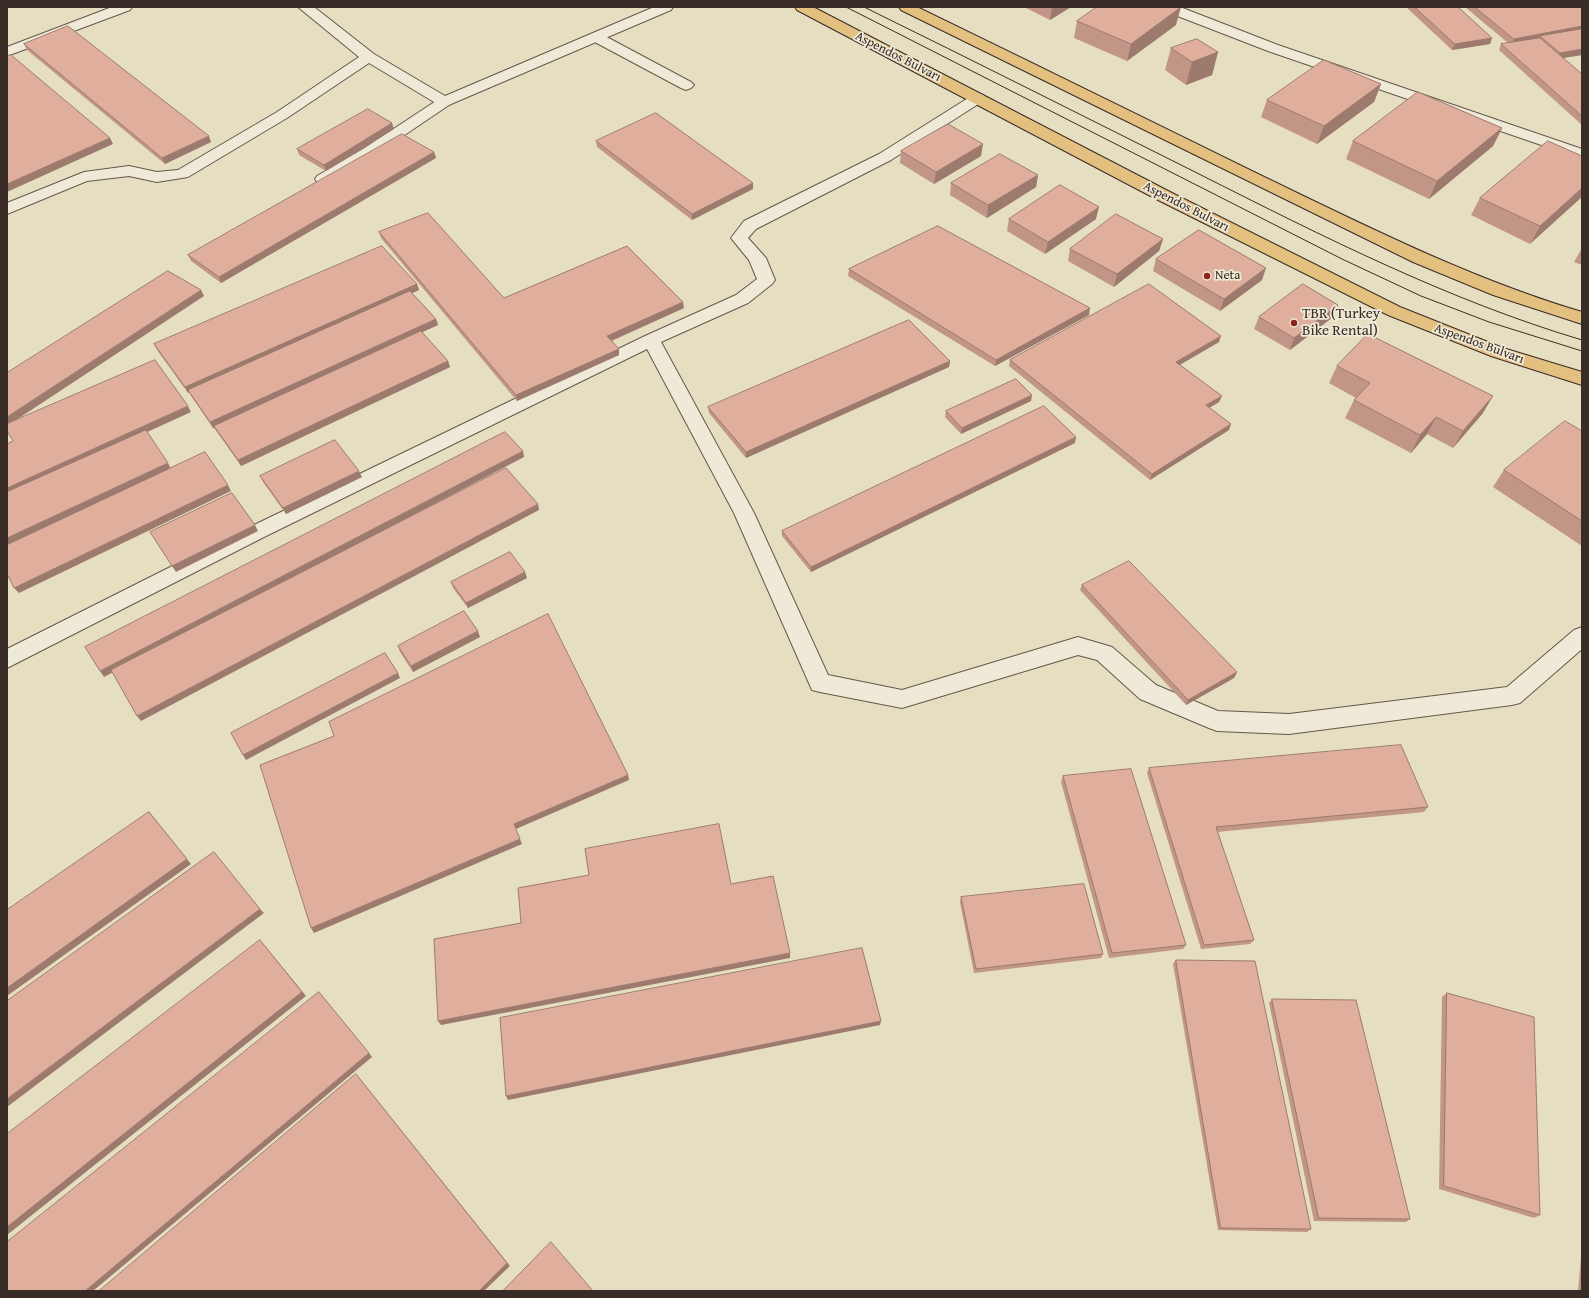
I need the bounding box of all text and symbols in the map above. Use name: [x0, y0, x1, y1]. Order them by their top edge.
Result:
street label: Aspendos Bulvarı: [852, 29, 944, 85]
street label: Aspendos Bulvarı: [1140, 179, 1232, 235]
place label: Neta: [1215, 268, 1240, 284]
marker: Neta: [1202, 271, 1212, 281]
place label: TBR (Turkey Bike Rental): [1302, 305, 1380, 340]
marker: TBR (Turkey Bike Rental): [1289, 318, 1299, 328]
street label: Aspendos Bulvarı: [1432, 321, 1526, 367]

